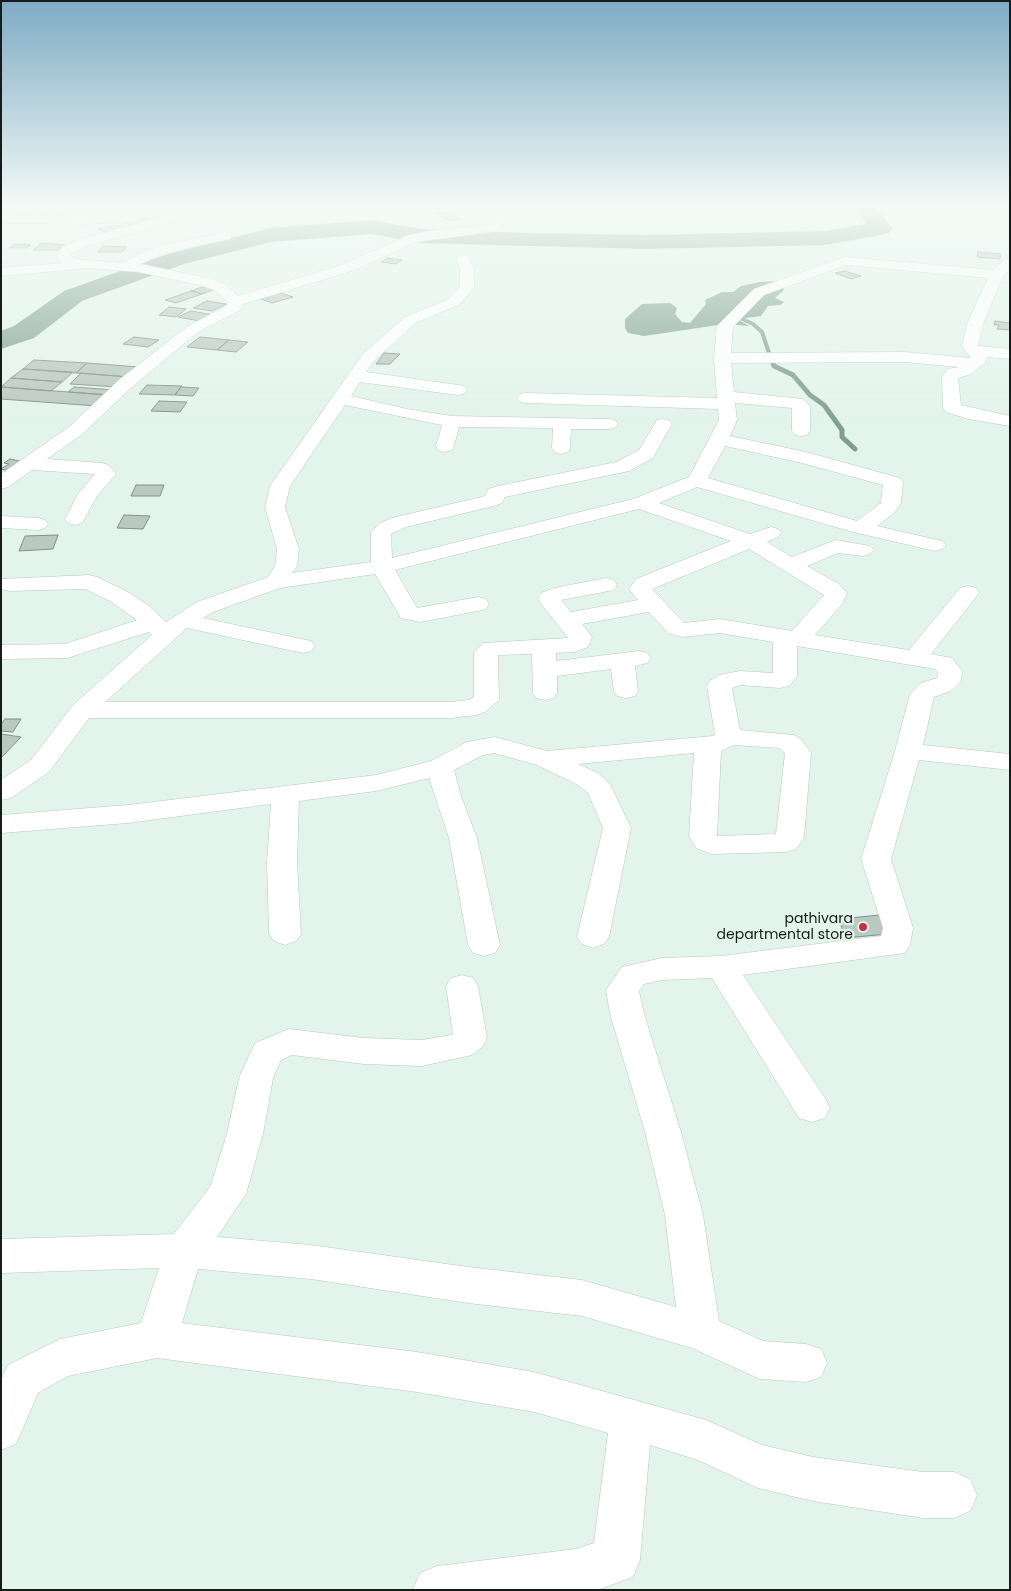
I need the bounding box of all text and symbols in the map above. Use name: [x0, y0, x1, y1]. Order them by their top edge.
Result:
place label: pathivara departmental store: [717, 911, 853, 944]
marker: pathivara departmental store: [857, 921, 869, 933]

